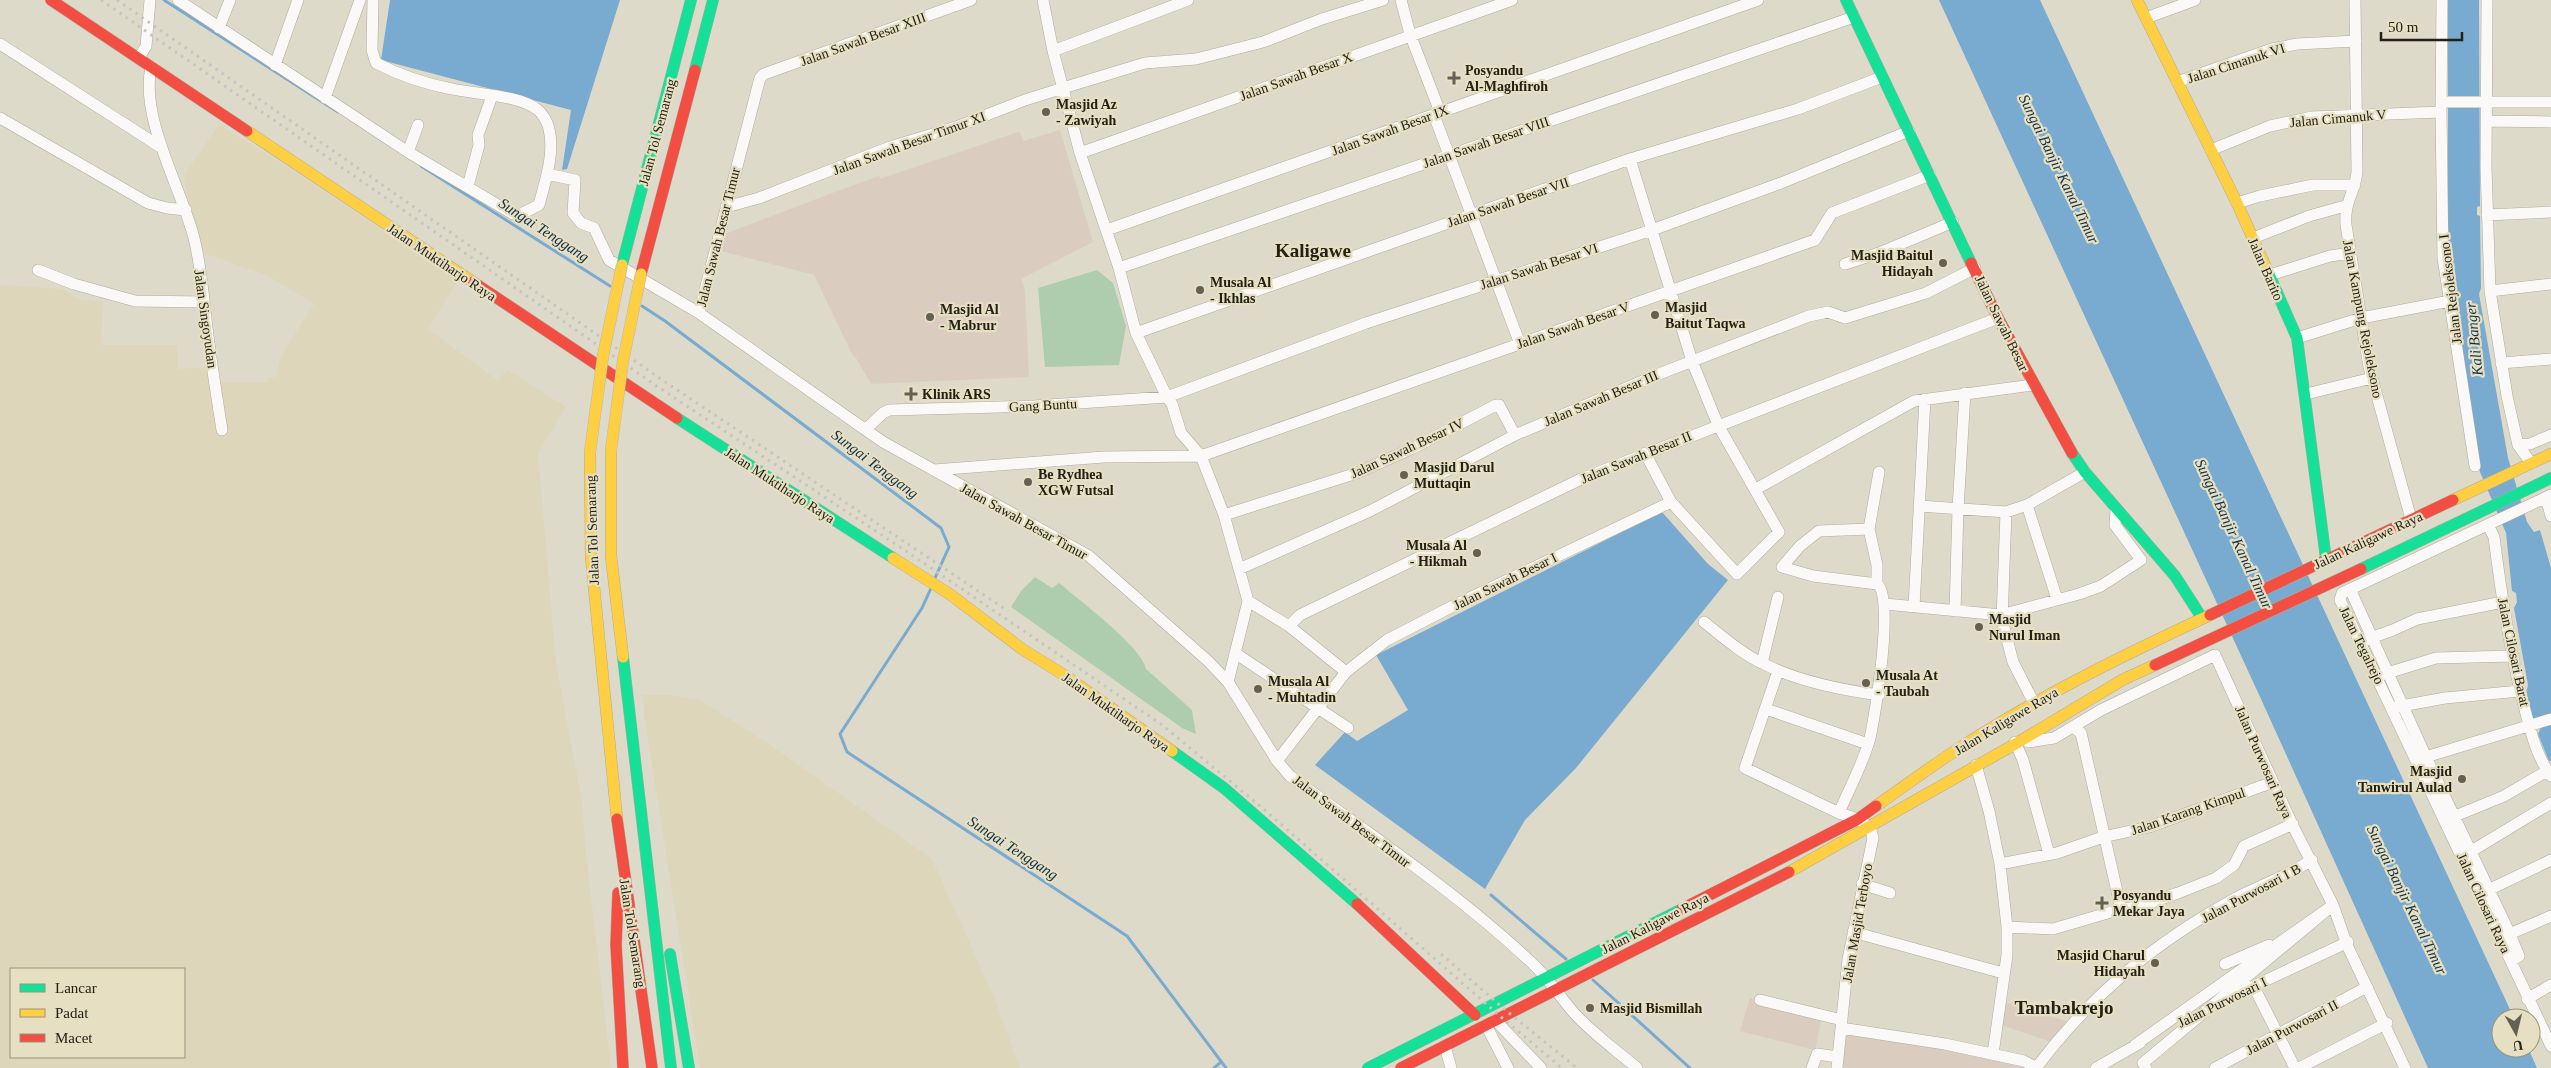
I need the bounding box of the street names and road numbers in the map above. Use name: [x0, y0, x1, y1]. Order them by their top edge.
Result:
street label: Jalan Sawah Besar XIII: [798, 10, 928, 69]
street label: Jalan Cimanuk VI: [2186, 41, 2287, 86]
street label: Jalan Sawah Besar X: [1238, 49, 1354, 104]
street label: Jalan Tol Semarang: [636, 77, 679, 187]
street label: Jalan Sawah Besar IX: [1330, 102, 1451, 159]
street label: Jalan Cimanuk V: [2289, 107, 2387, 130]
street label: Jalan Sawah Besar Timur XI: [831, 109, 988, 178]
street label: Jalan Sawah Besar VIII: [1421, 114, 1551, 171]
street label: Jalan Sawah Besar Timur: [694, 166, 743, 308]
street label: Jalan Sawah Besar VII: [1445, 174, 1571, 230]
street label: Jalan Muktiharjo Raya: [385, 221, 499, 305]
street label: Jalan Rejoleksono I: [2436, 233, 2465, 345]
street label: Jalan Barito: [2245, 235, 2286, 303]
street label: Jalan Kampung Rejoleksono: [2340, 239, 2385, 400]
street label: Jalan Sawah Besar VI: [1478, 240, 1600, 293]
street label: Jalan Singoyudan: [191, 269, 220, 369]
street label: Jalan Sawah Besar: [1972, 273, 2031, 374]
street label: Jalan Sawah Besar V: [1515, 299, 1632, 352]
street label: Jalan Sawah Besar III: [1542, 368, 1661, 429]
street label: Gang Buntu: [1009, 396, 1077, 415]
street label: Jalan Sawah Besar IV: [1348, 416, 1466, 481]
street label: Jalan Sawah Besar II: [1579, 428, 1694, 486]
street label: Jalan Muktiharjo Raya: [722, 444, 838, 527]
street label: Jalan Tol Semarang: [583, 475, 602, 585]
street label: Jalan Sawah Besar Timur: [958, 480, 1090, 563]
street label: Jalan Kaligawe Raya: [2311, 508, 2426, 572]
street label: Jalan Sawah Besar I: [1451, 550, 1560, 613]
street label: Jalan Cilosari Barat: [2495, 597, 2532, 708]
street label: Jalan Tegalrejo: [2336, 604, 2387, 687]
street label: Jalan Muktiharjo Raya: [1059, 670, 1173, 756]
street label: Jalan Kaligawe Raya: [1952, 684, 2061, 758]
street label: Jalan Purwosari Raya: [2232, 704, 2295, 821]
street label: Jalan Sawah Besar Timur: [1290, 772, 1413, 871]
street label: Jalan Karang Kimpul: [2129, 785, 2247, 838]
street label: Jalan Cilosari Raya: [2454, 851, 2514, 956]
street label: Jalan Purwosari I B: [2199, 861, 2303, 926]
street label: Jalan Masjid Terboyo: [1840, 862, 1875, 984]
street label: Jalan Tol Semarang: [616, 878, 649, 989]
street label: Jalan Kaligawe Raya: [1599, 890, 1712, 957]
street label: Jalan Purwosari I: [2175, 974, 2269, 1030]
street label: Jalan Purwosari II: [2244, 997, 2341, 1058]

